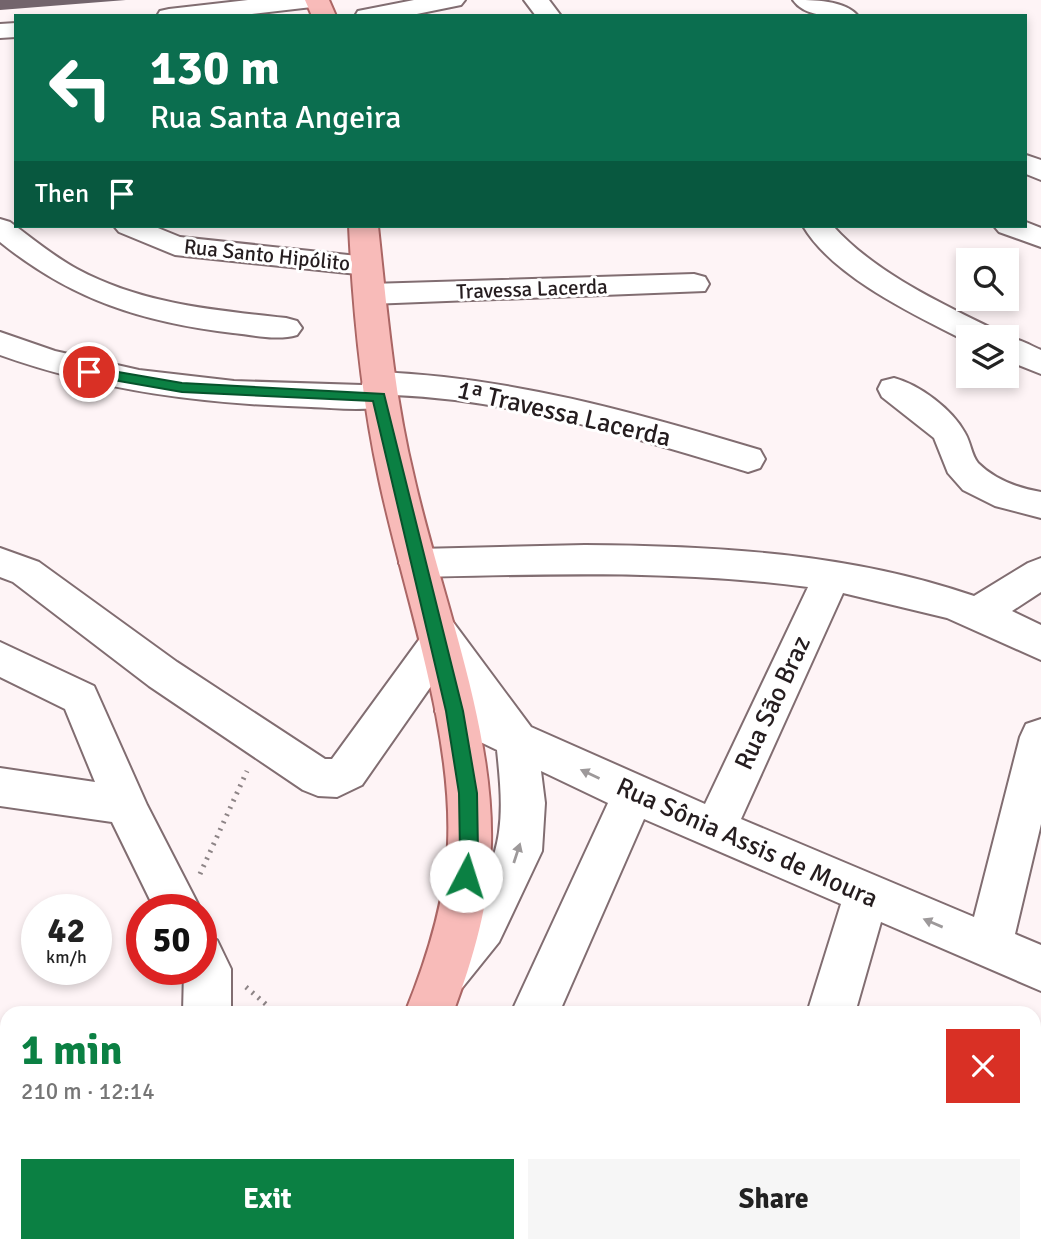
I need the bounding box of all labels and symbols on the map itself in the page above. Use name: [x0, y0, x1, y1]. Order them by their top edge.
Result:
street label: Rua Santo Hipólito: [183, 233, 351, 277]
street label: Travessa Lacerda: [456, 273, 608, 305]
pin: [59, 342, 119, 402]
street label: 1ª Travessa Lacerda: [454, 374, 674, 454]
street label: Rua São Braz: [728, 631, 818, 775]
one-way arrow: [579, 768, 600, 779]
street label: Rua Sônia Assis de Moura: [611, 771, 883, 915]
position arrow: [429, 839, 503, 913]
one-way arrow: [512, 842, 523, 863]
speed limit sign: 50: [126, 894, 217, 985]
one-way arrow: [923, 917, 943, 929]

